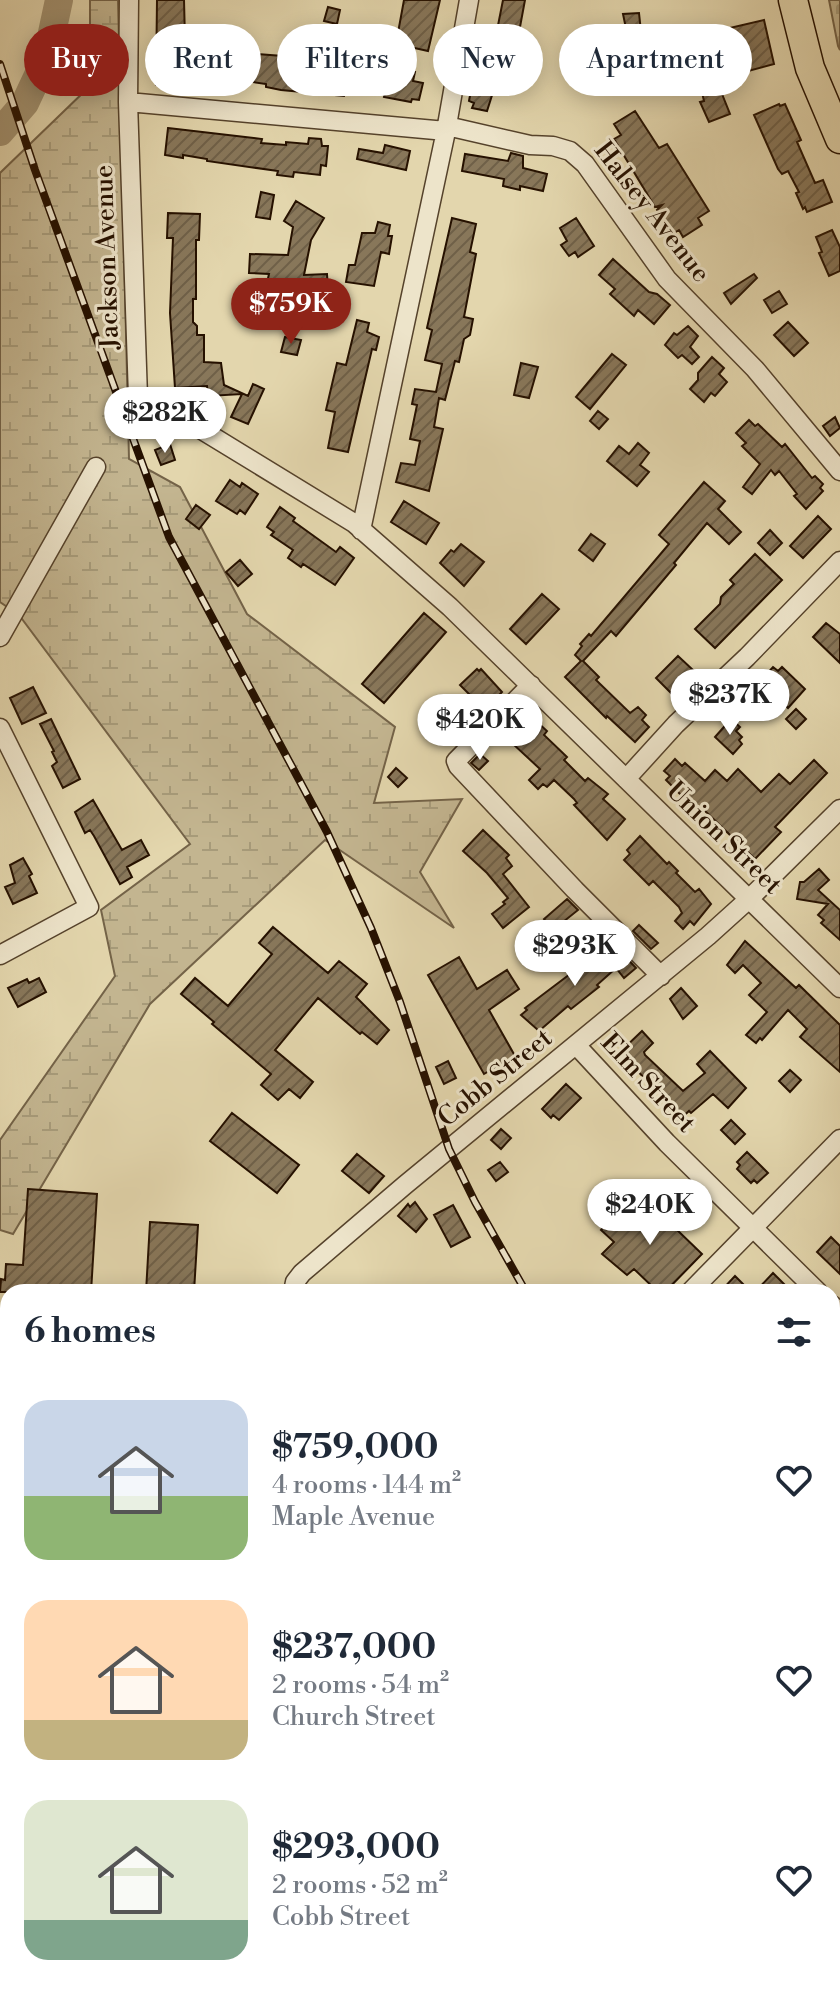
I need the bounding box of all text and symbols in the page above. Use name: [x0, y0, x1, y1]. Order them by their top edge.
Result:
chip: Buy: [24, 24, 129, 96]
chip: Rent: [145, 24, 261, 96]
chip: Filters: [277, 24, 417, 96]
chip: New: [433, 24, 543, 96]
chip: Apartment: [559, 24, 752, 96]
street label: Halsey Avenue: [587, 135, 717, 289]
street label: Jackson Avenue: [88, 164, 126, 351]
pin: $759K: [235, 278, 347, 346]
text: $759K: [249, 288, 333, 320]
pin: $282K: [109, 387, 221, 455]
text: $282K: [122, 397, 208, 429]
pin: $237K: [674, 669, 786, 737]
text: $237K: [688, 679, 772, 711]
pin: $420K: [424, 694, 536, 762]
text: $420K: [435, 704, 525, 736]
street label: Union Street: [659, 775, 789, 901]
pin: $293K: [519, 920, 631, 988]
text: $293K: [533, 930, 617, 962]
street label: Cobb Street: [431, 1022, 559, 1134]
street label: Elm Street: [594, 1027, 702, 1139]
pin: $240K: [594, 1179, 706, 1247]
text: $240K: [605, 1189, 695, 1221]
icon: filters: [772, 1310, 816, 1354]
text: 6 homes: [24, 1311, 156, 1353]
text: $759,000: [272, 1427, 439, 1469]
icon: home: [88, 1432, 184, 1528]
icon: heart: [772, 1458, 816, 1502]
text: 4 rooms · 144 m²: [272, 1469, 461, 1501]
text: Maple Avenue: [272, 1501, 435, 1533]
text: $237,000: [272, 1627, 436, 1669]
icon: home: [88, 1632, 184, 1728]
icon: heart: [772, 1658, 816, 1702]
text: 2 rooms · 54 m²: [272, 1669, 449, 1701]
text: Church Street: [272, 1701, 436, 1733]
text: $293,000: [272, 1827, 440, 1869]
icon: home: [88, 1832, 184, 1928]
icon: heart: [772, 1858, 816, 1902]
text: 2 rooms · 52 m²: [272, 1869, 448, 1901]
text: Cobb Street: [272, 1901, 410, 1933]

